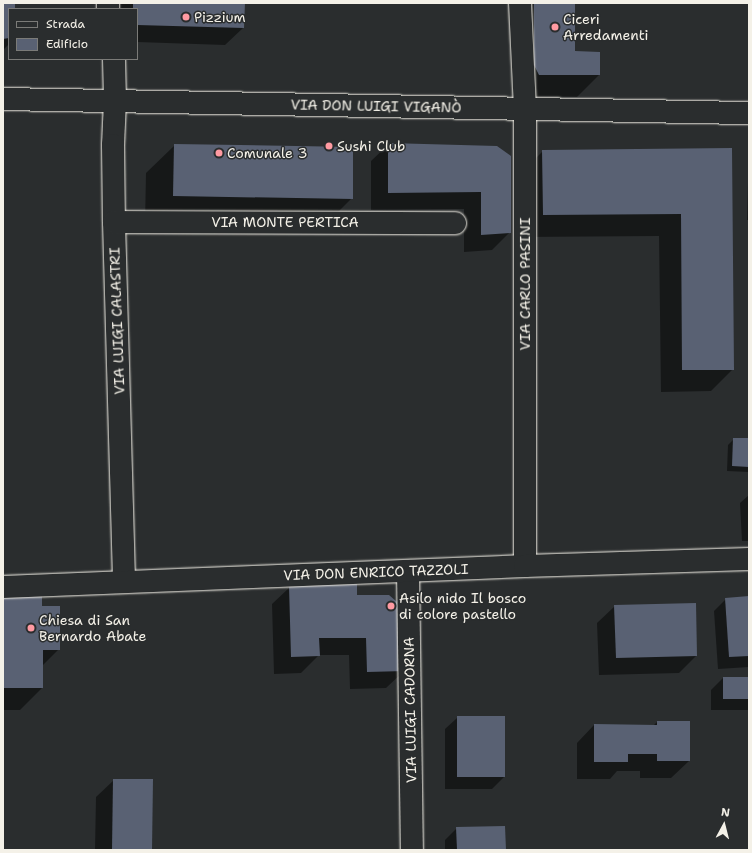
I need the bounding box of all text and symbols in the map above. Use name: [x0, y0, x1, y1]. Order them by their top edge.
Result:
legend: [8, 8, 138, 60]
place label: Pizzium: [194, 9, 246, 25]
place label: Ciceri Arredamenti: [563, 11, 648, 44]
marker: Pizzium: [181, 12, 191, 22]
text: Strada: [46, 16, 85, 32]
marker: Ciceri Arredamenti: [550, 22, 560, 32]
text: Edificio: [46, 36, 88, 52]
street label: VIA DON LUIGI VIGANÒ: [290, 96, 462, 116]
place label: Sushi Club: [337, 138, 405, 154]
marker: Sushi Club: [324, 141, 334, 151]
place label: Comunale 3: [227, 145, 307, 161]
marker: Comunale 3: [214, 148, 224, 158]
street label: VIA MONTE PERTICA: [211, 214, 359, 230]
street label: VIA CARLO PASINI: [517, 217, 533, 351]
street label: VIA LUIGI CALASTRI: [106, 247, 128, 395]
street label: VIA DON ENRICO TAZZOLI: [283, 560, 469, 584]
place label: Asilo nido Il bosco di colore pastello: [399, 590, 526, 622]
marker: Asilo nido Il bosco di colore pastello: [386, 601, 396, 611]
place label: Chiesa di San Bernardo Abate: [39, 612, 146, 644]
marker: Chiesa di San Bernardo Abate: [26, 623, 36, 633]
street label: VIA LUIGI CADORNA: [400, 637, 420, 783]
north arrow: [704, 805, 744, 845]
text: N: [720, 805, 731, 821]

